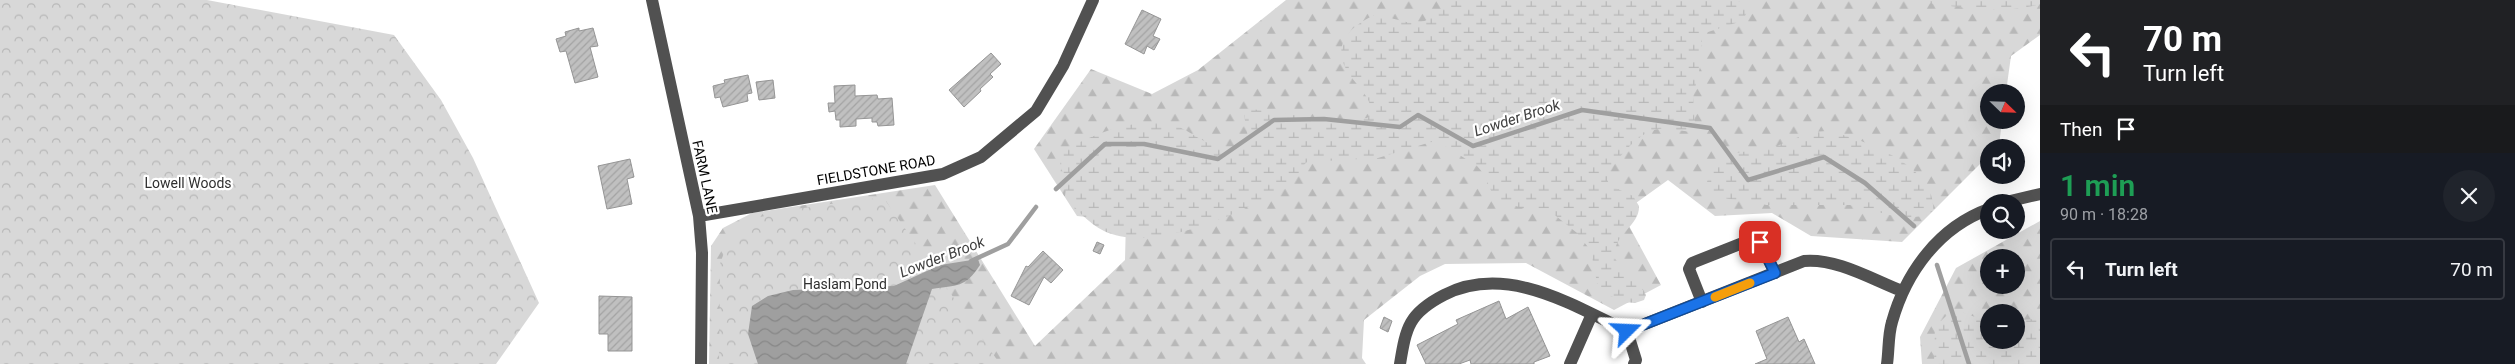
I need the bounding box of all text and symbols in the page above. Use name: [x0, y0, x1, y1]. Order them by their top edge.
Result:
text: 70 m: [2143, 19, 2222, 60]
icon: left: [2060, 20, 2125, 85]
text: Turn left: [2143, 61, 2224, 86]
north arrow: [1980, 84, 2025, 129]
map controls: [1980, 84, 2025, 349]
water label: Lowder Brook: [1472, 95, 1563, 140]
icon: arrive: [2112, 115, 2140, 143]
text: Then: [2060, 118, 2102, 141]
street label: FARM LANE: [689, 139, 721, 215]
button: sound: [1980, 139, 2025, 184]
street label: FIELDSTONE ROAD: [815, 152, 937, 188]
text: 1 min: [2060, 168, 2135, 203]
button: close: [2443, 170, 2495, 222]
park label: Lowell Woods: [144, 175, 232, 191]
button: search: [1980, 194, 2025, 239]
text: 90 m · 18:28: [2060, 205, 2148, 224]
pin: [1739, 221, 1781, 263]
icon: arrive: [1746, 228, 1774, 256]
water label: Lowder Brook: [897, 232, 988, 281]
button: +: [1980, 249, 2025, 294]
icon: left: [2062, 255, 2090, 283]
text: Turn left: [2105, 258, 2178, 281]
text: 70 m: [2450, 258, 2493, 281]
park label: Haslam Pond: [803, 276, 887, 292]
position arrow: [1600, 304, 1652, 356]
button: −: [1980, 304, 2025, 349]

